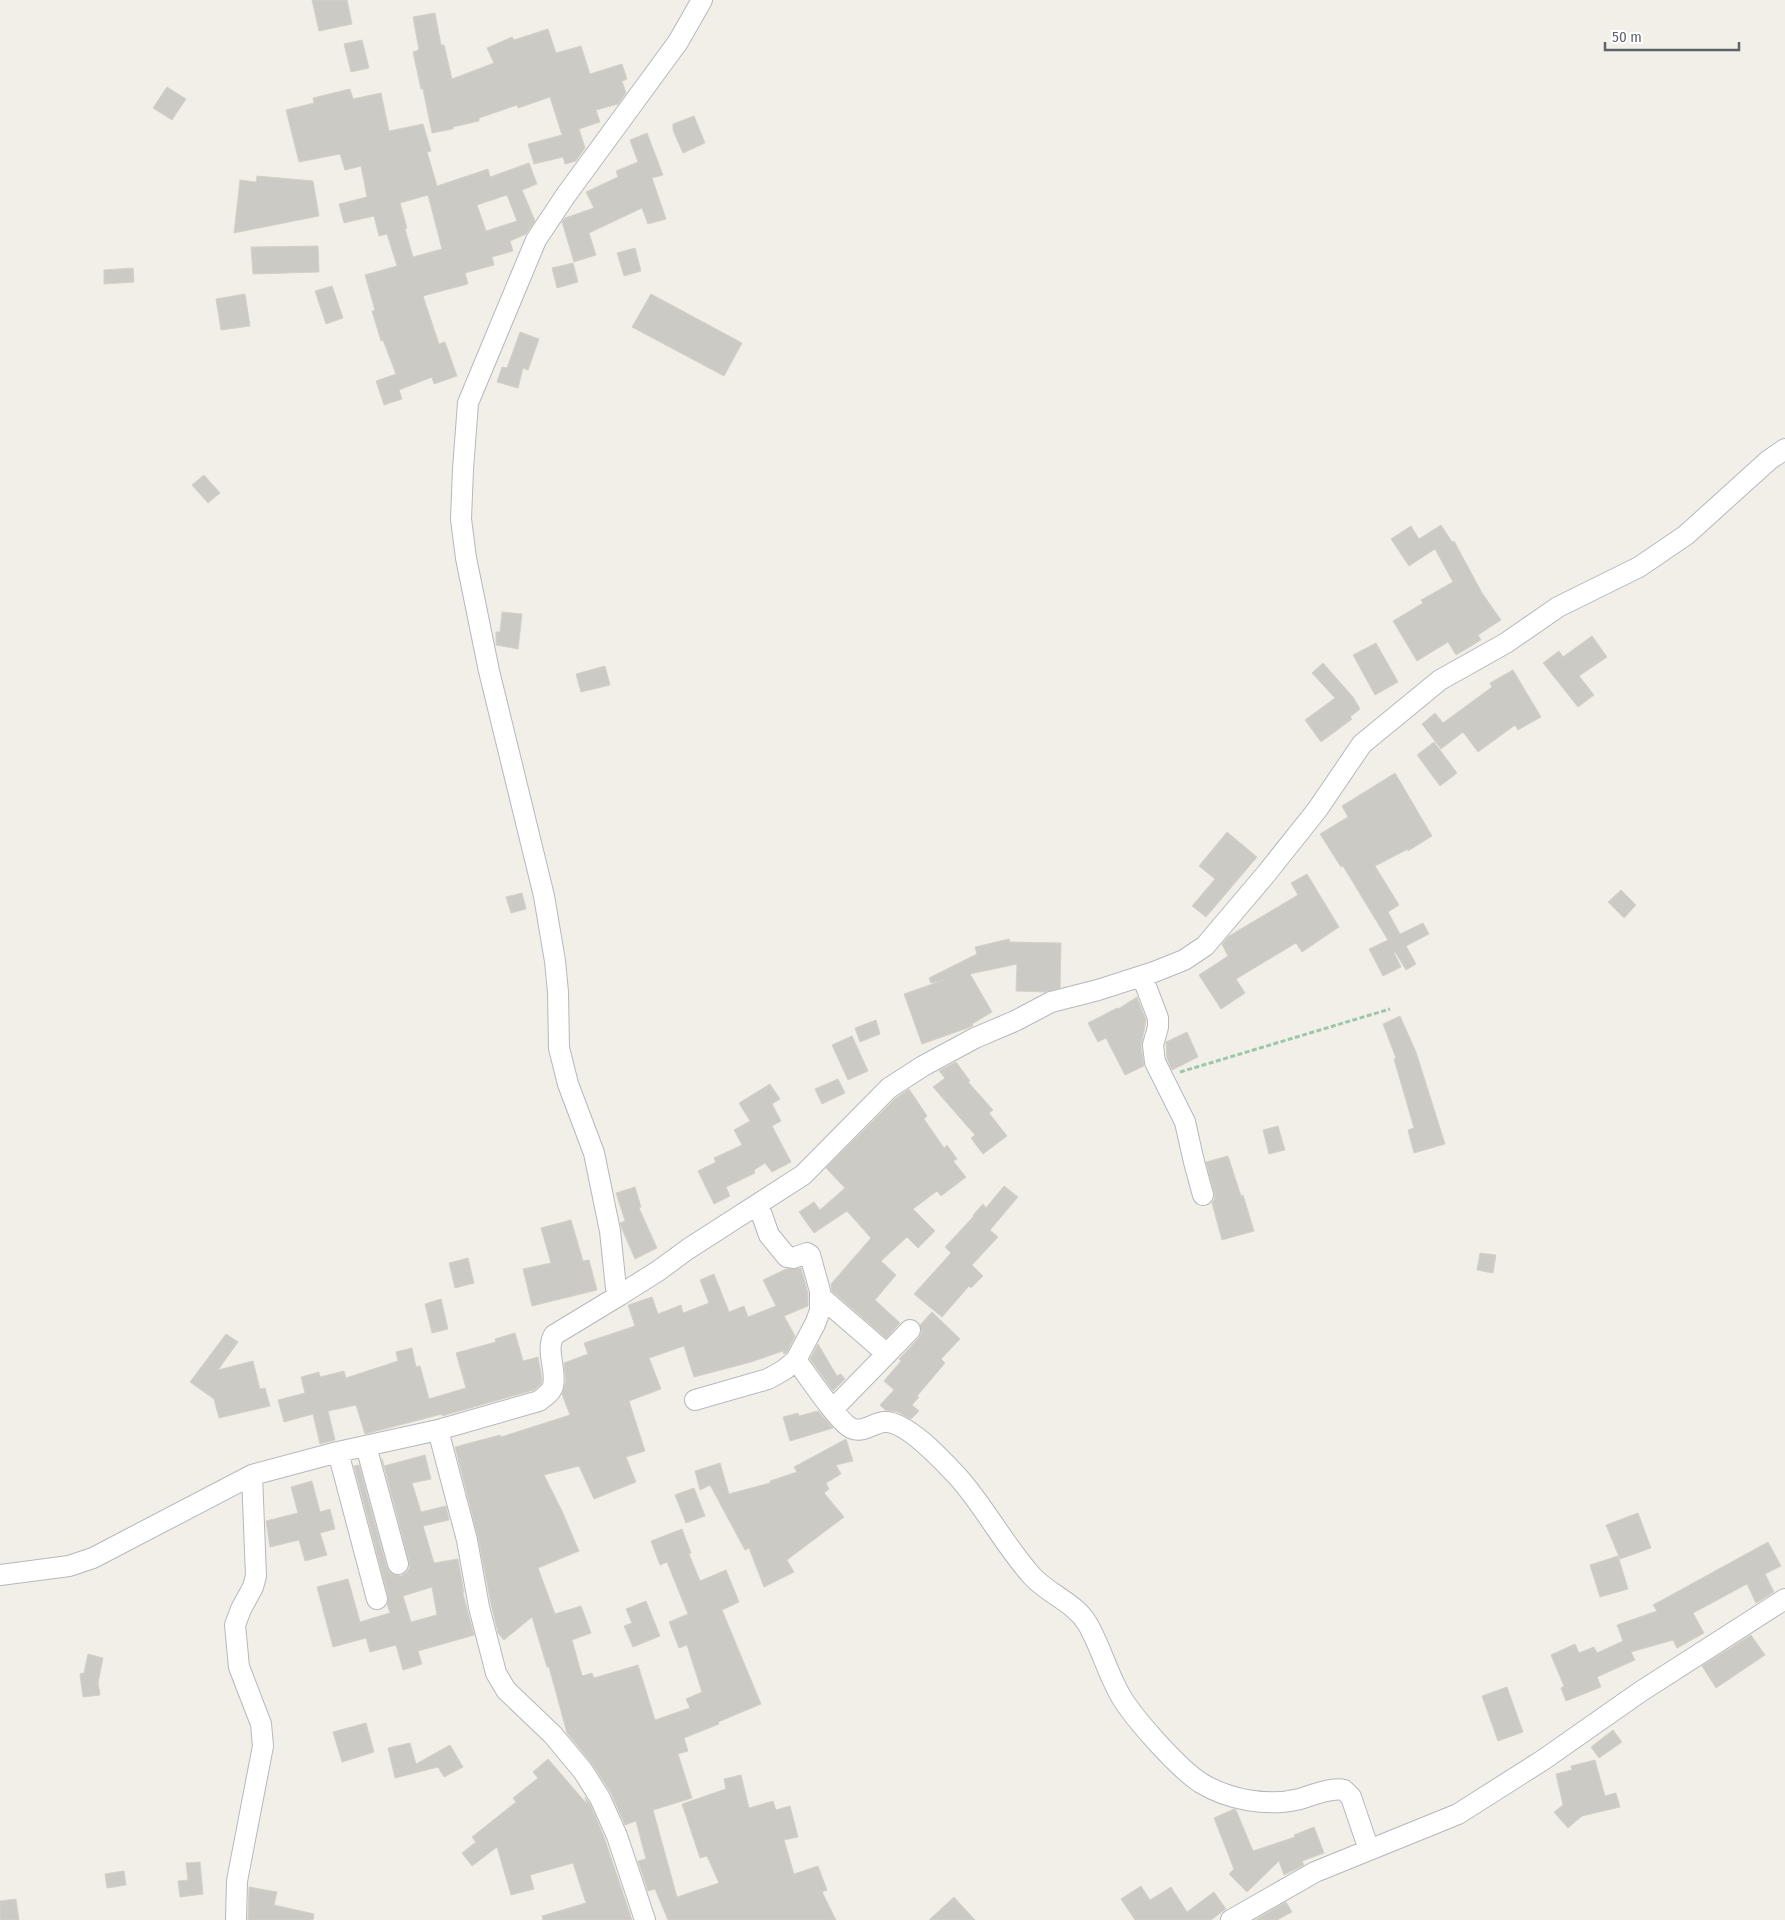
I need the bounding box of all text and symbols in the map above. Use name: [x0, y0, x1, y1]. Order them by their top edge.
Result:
scale bar: [1605, 20, 1739, 52]
text: 50 m: [1612, 28, 1642, 46]

